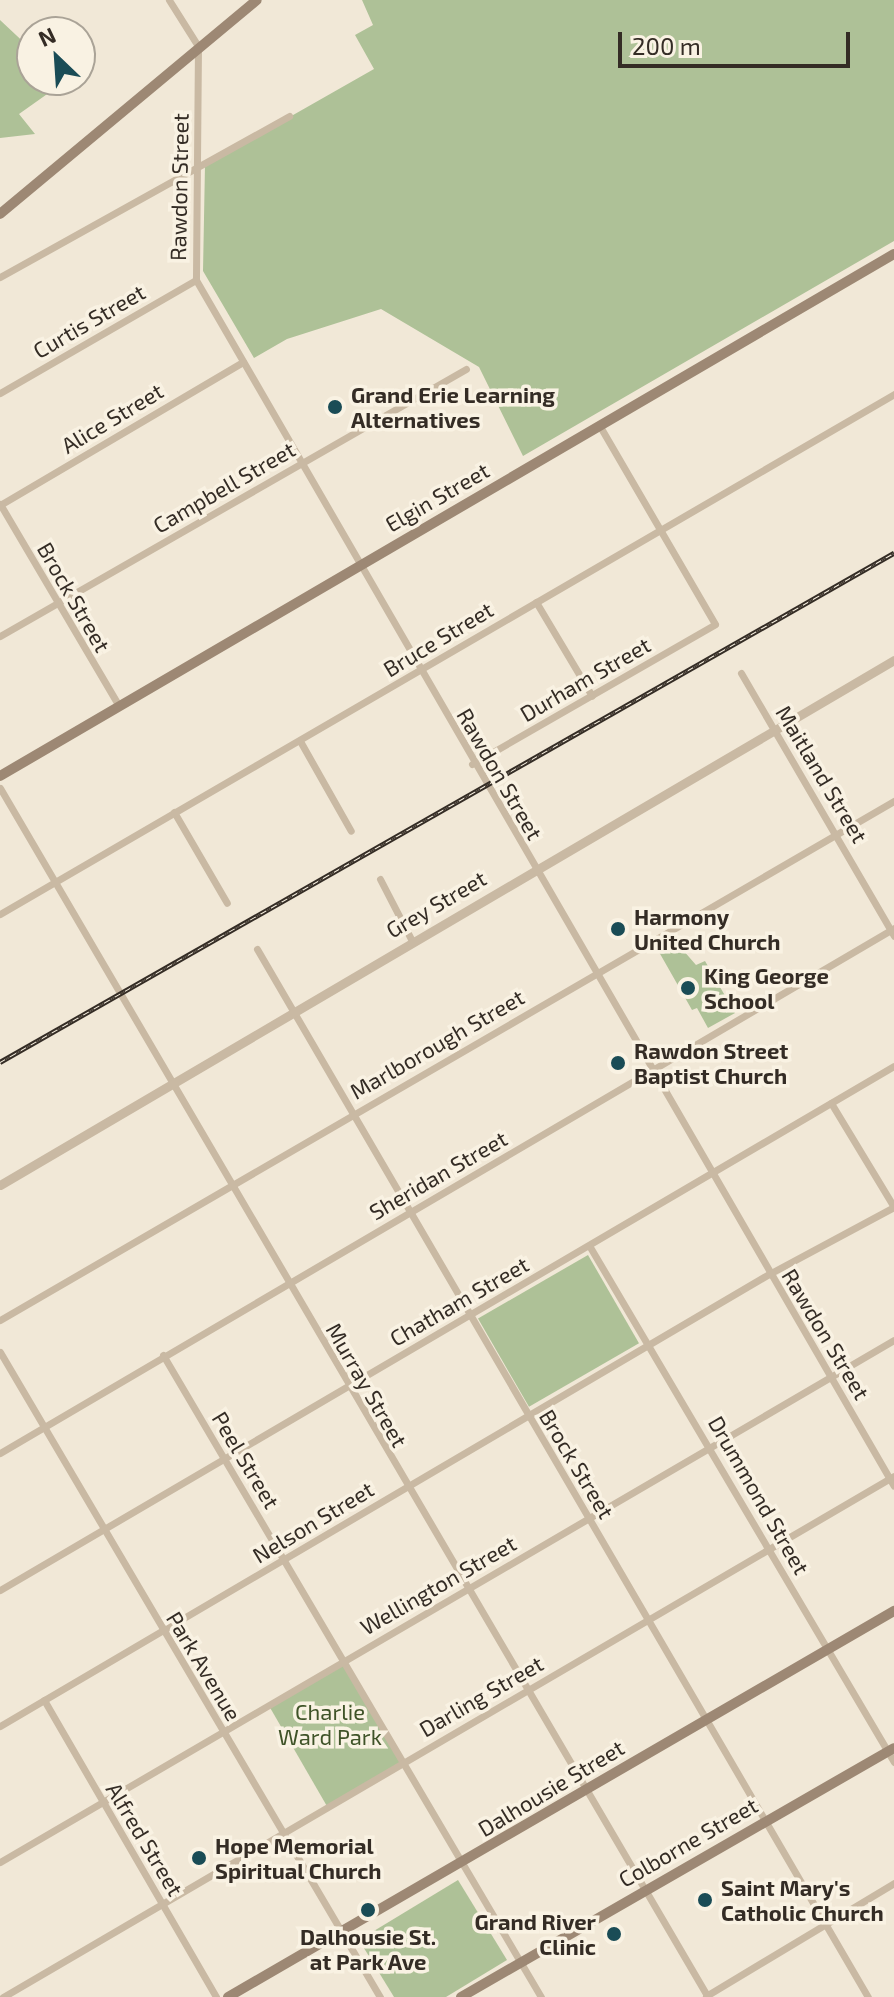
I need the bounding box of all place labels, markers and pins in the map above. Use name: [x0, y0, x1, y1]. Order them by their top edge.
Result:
place label: Grand Erie Learning Alternatives: [351, 381, 555, 432]
marker: Grand Erie Learning Alternatives: [326, 398, 344, 416]
place label: Harmony United Church: [634, 903, 781, 954]
marker: Harmony United Church: [609, 920, 627, 938]
place label: King George School: [704, 962, 829, 1014]
marker: King George School: [679, 979, 697, 997]
place label: Rawdon Street Baptist Church: [634, 1037, 788, 1088]
marker: Rawdon Street Baptist Church: [609, 1054, 627, 1072]
place label: Hope Memorial Spiritual Church: [215, 1832, 382, 1884]
marker: Hope Memorial Spiritual Church: [190, 1849, 208, 1867]
place label: Saint Mary's Catholic Church: [721, 1874, 884, 1926]
marker: Saint Mary's Catholic Church: [696, 1891, 714, 1909]
marker: Dalhousie St. at Park Ave: [359, 1901, 377, 1919]
place label: Grand River Clinic: [474, 1908, 596, 1960]
place label: Dalhousie St. at Park Ave: [300, 1923, 436, 1974]
marker: Grand River Clinic: [603, 1923, 625, 1945]

